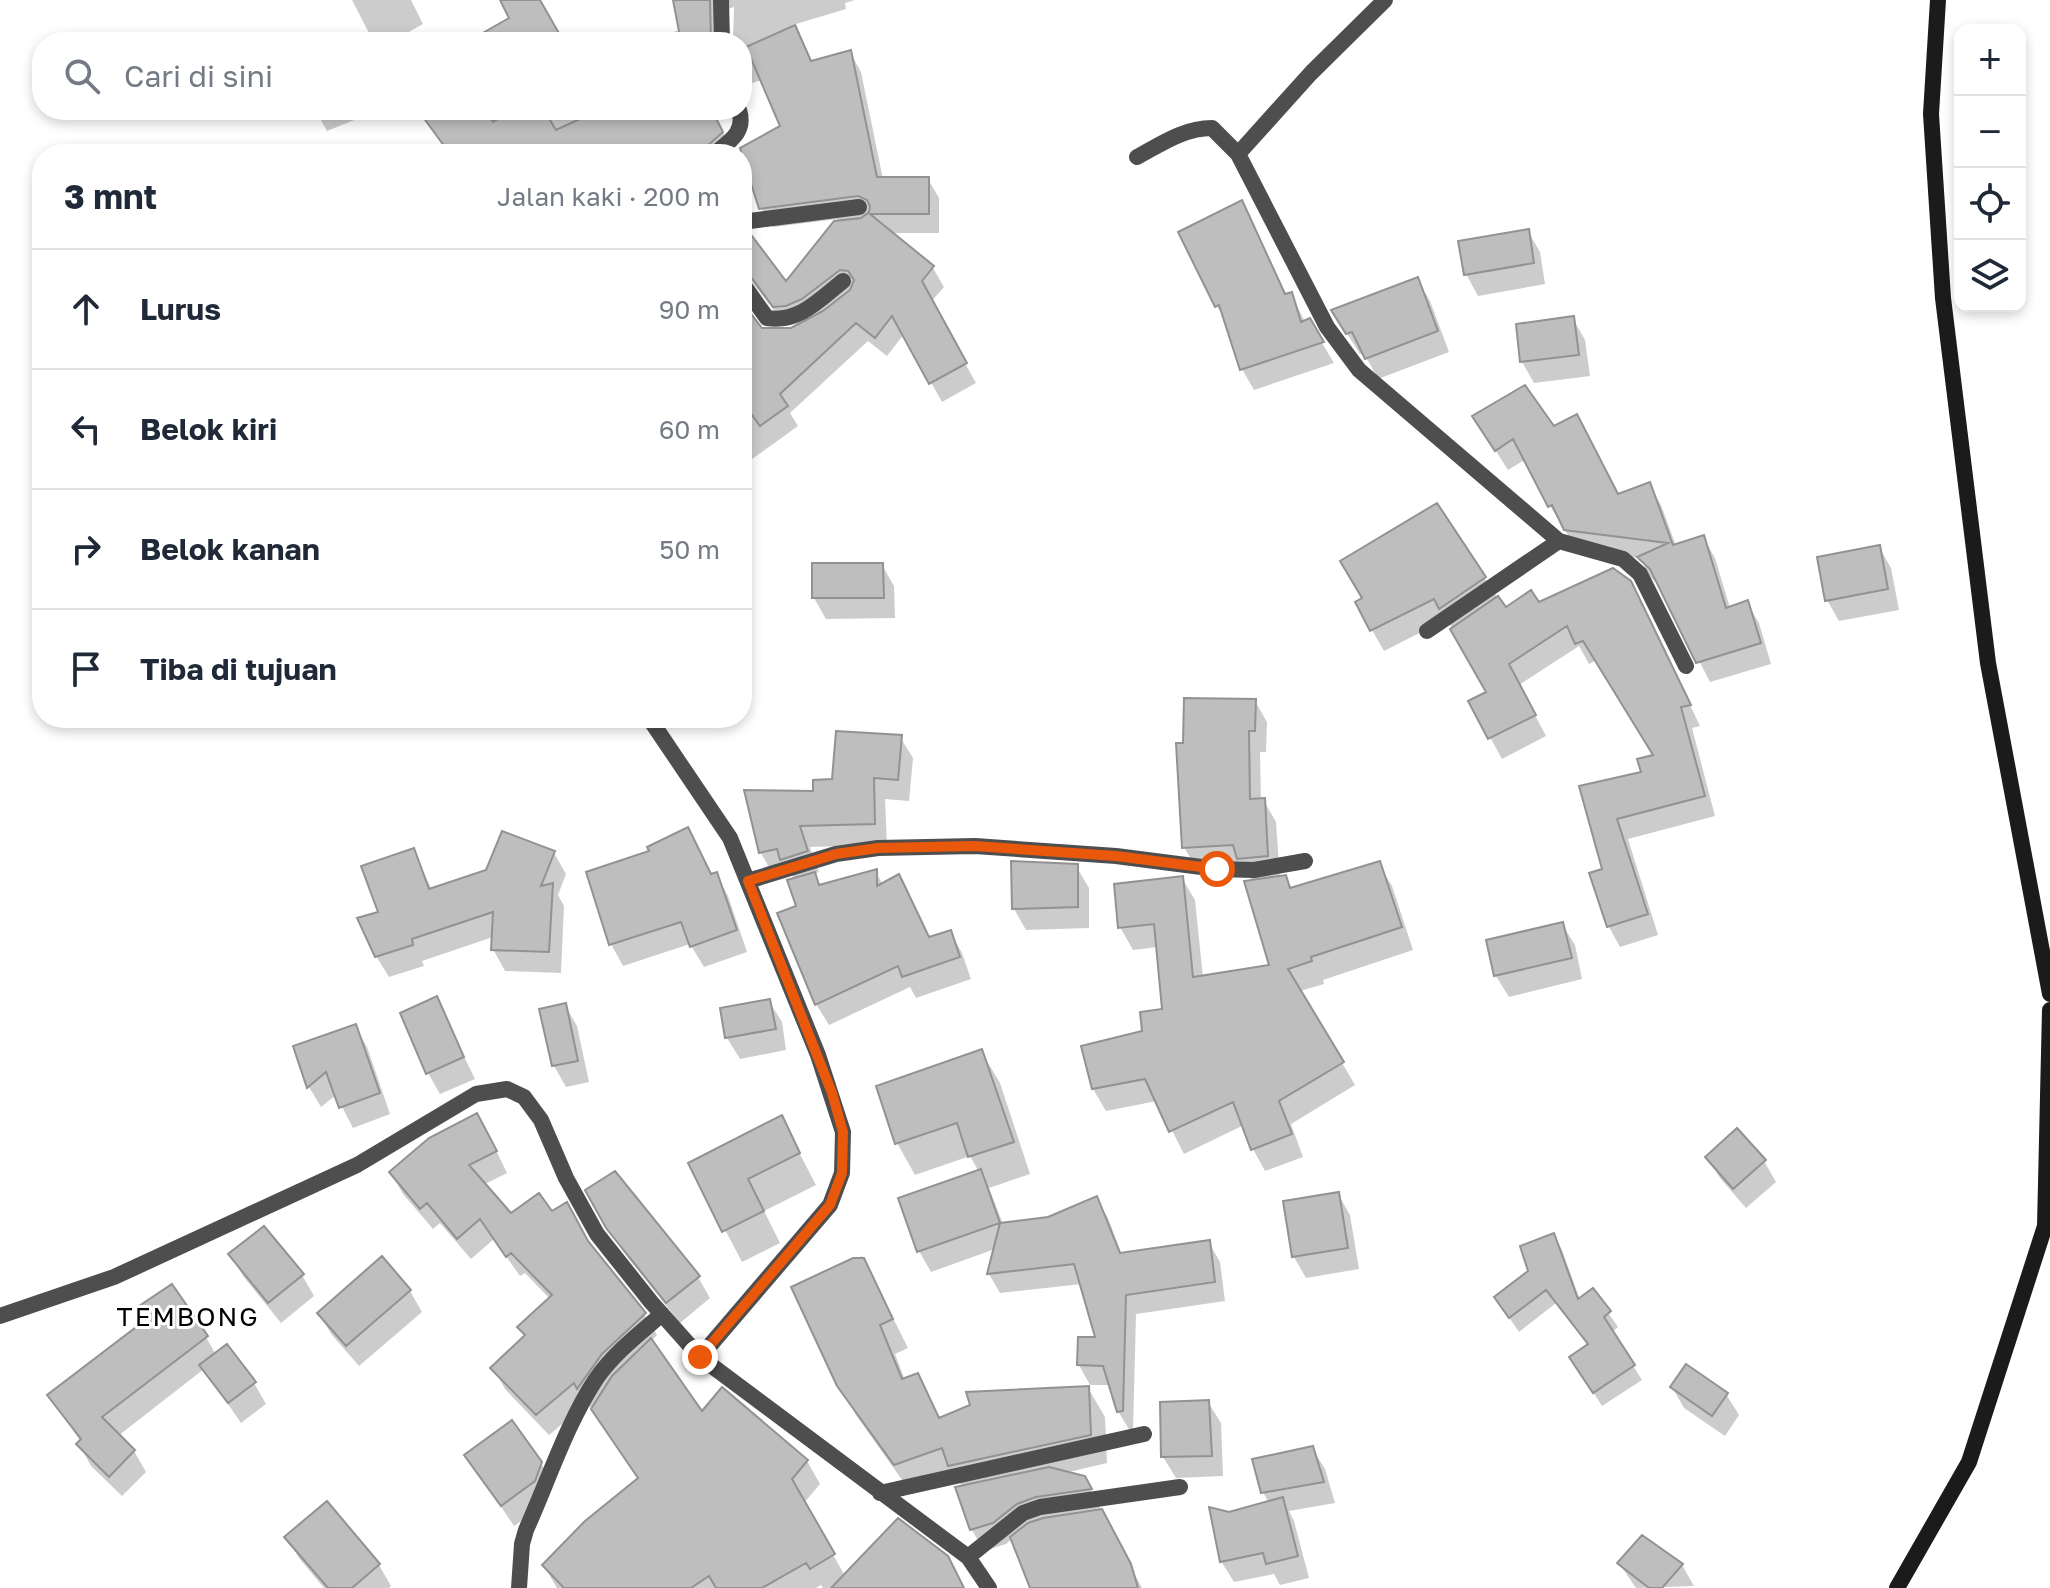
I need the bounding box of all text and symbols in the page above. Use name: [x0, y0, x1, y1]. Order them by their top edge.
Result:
map controls: [1954, 24, 2026, 312]
button: +: [1954, 24, 2026, 96]
search box: [32, 32, 752, 120]
icon: search: [60, 54, 104, 98]
text: Cari di sini: [124, 58, 273, 94]
button: −: [1954, 96, 2026, 168]
button: locate: [1954, 168, 2026, 240]
text: 3 mnt: [64, 176, 157, 216]
text: Jalan kaki · 200 m: [497, 181, 720, 212]
button: layers: [1954, 240, 2026, 312]
icon: ahead: [64, 287, 108, 331]
text: Lurus: [140, 291, 221, 327]
text: 90 m: [659, 294, 720, 325]
icon: left: [64, 407, 108, 451]
text: Belok kiri: [140, 411, 277, 447]
text: 60 m: [659, 414, 720, 445]
icon: right: [64, 527, 108, 571]
text: Belok kanan: [140, 531, 320, 567]
text: 50 m: [659, 534, 720, 565]
icon: arrive: [64, 647, 108, 691]
text: Tiba di tujuan: [140, 651, 337, 687]
route start: [1199, 851, 1235, 887]
district label: TEMBONG: [117, 1301, 259, 1332]
route end: [682, 1339, 718, 1375]

